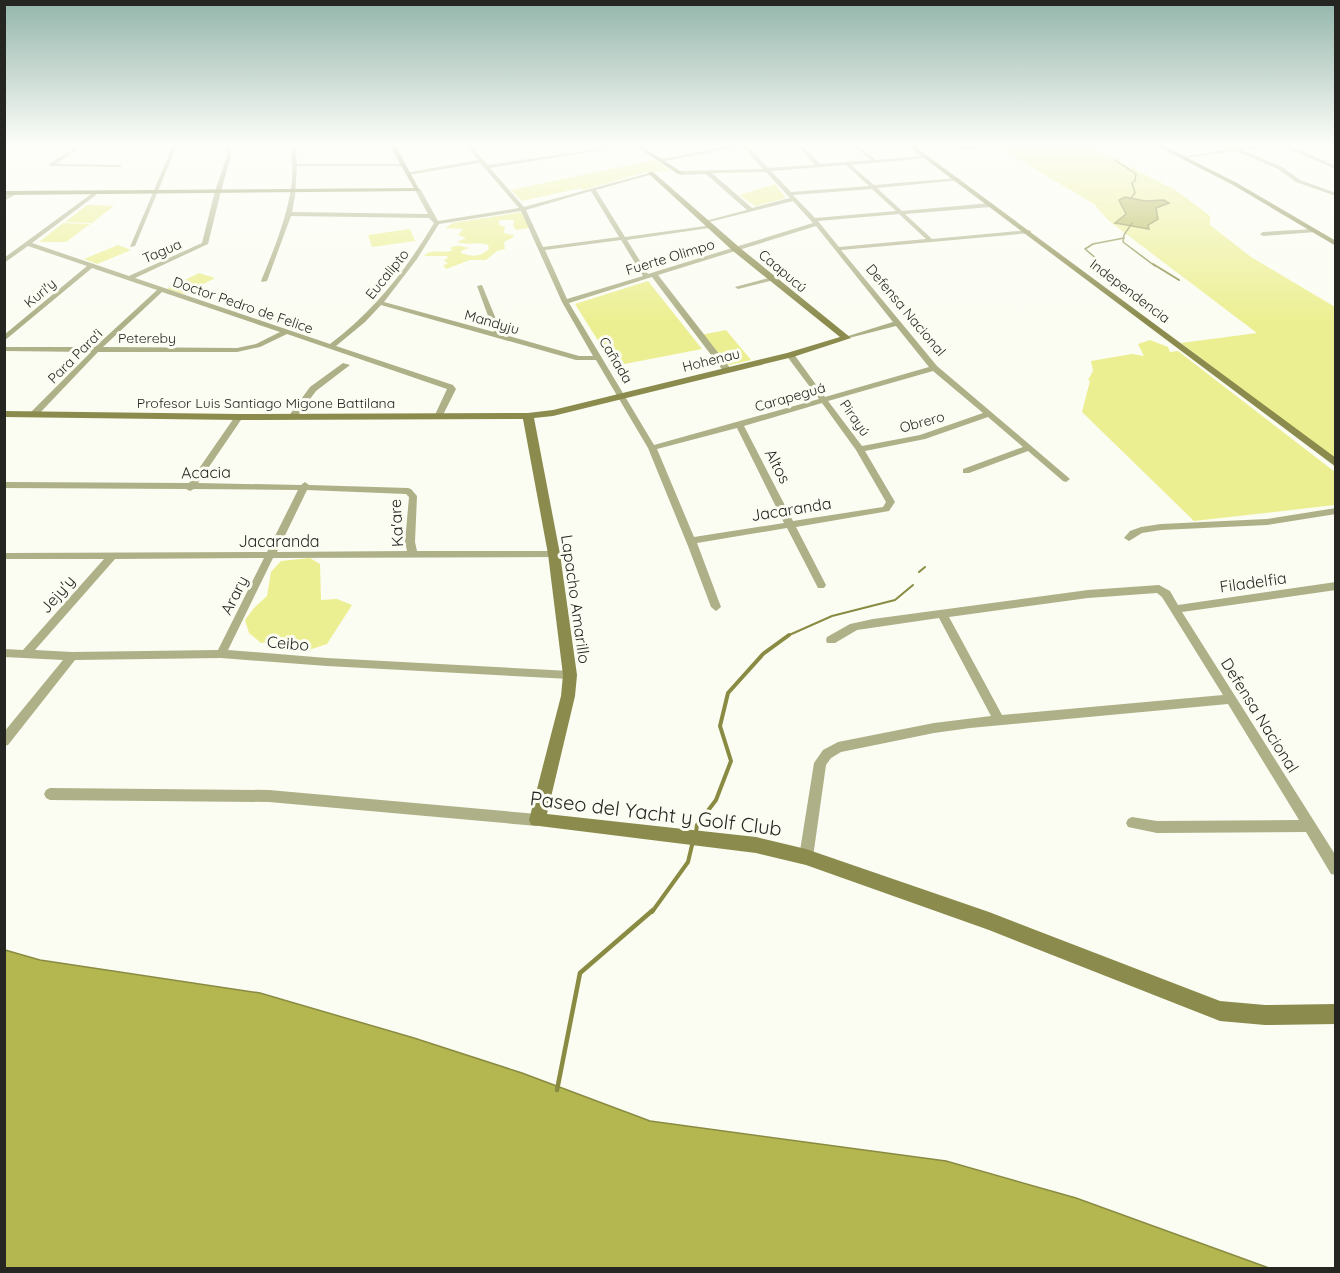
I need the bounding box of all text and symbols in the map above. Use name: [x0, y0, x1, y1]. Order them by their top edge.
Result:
street label: Tagua: [140, 235, 184, 267]
street label: Fuerte Olimpo: [623, 235, 717, 279]
street label: Eucalipto: [361, 245, 413, 303]
street label: Caapucú: [755, 245, 811, 297]
street label: Independencia: [1086, 255, 1174, 327]
street label: Defensa Nacional: [862, 260, 950, 360]
street label: Doctor Pedro de Felice: [170, 272, 316, 338]
street label: Kuri'y: [20, 274, 60, 312]
street label: Mandyju: [462, 306, 522, 338]
street label: Para Para'i: [44, 325, 106, 387]
street label: Petereby: [118, 329, 176, 347]
street label: Cañada: [595, 333, 637, 387]
street label: Hohenau: [680, 344, 742, 376]
street label: Carapeguá: [753, 378, 827, 416]
street label: Profesor Luis Santiago Migone Battilana: [137, 394, 395, 412]
street label: Pirayú: [836, 396, 874, 440]
street label: Obrero: [898, 407, 946, 437]
street label: Altos: [761, 445, 795, 487]
street label: Acacia: [181, 462, 231, 482]
street label: Jacaranda: [749, 493, 833, 525]
street label: Ka'are: [385, 498, 407, 548]
street label: Jacaranda: [238, 531, 320, 551]
street label: Lapacho Amarillo: [557, 533, 595, 665]
street label: Filadelfia: [1218, 567, 1288, 597]
street label: Jejy'y: [35, 571, 79, 617]
street label: Arary: [216, 572, 252, 618]
street label: Ceibo: [266, 631, 310, 655]
street label: Defensa Nacional: [1217, 654, 1303, 776]
street label: Paseo del Yacht y Golf Club: [529, 785, 783, 841]

